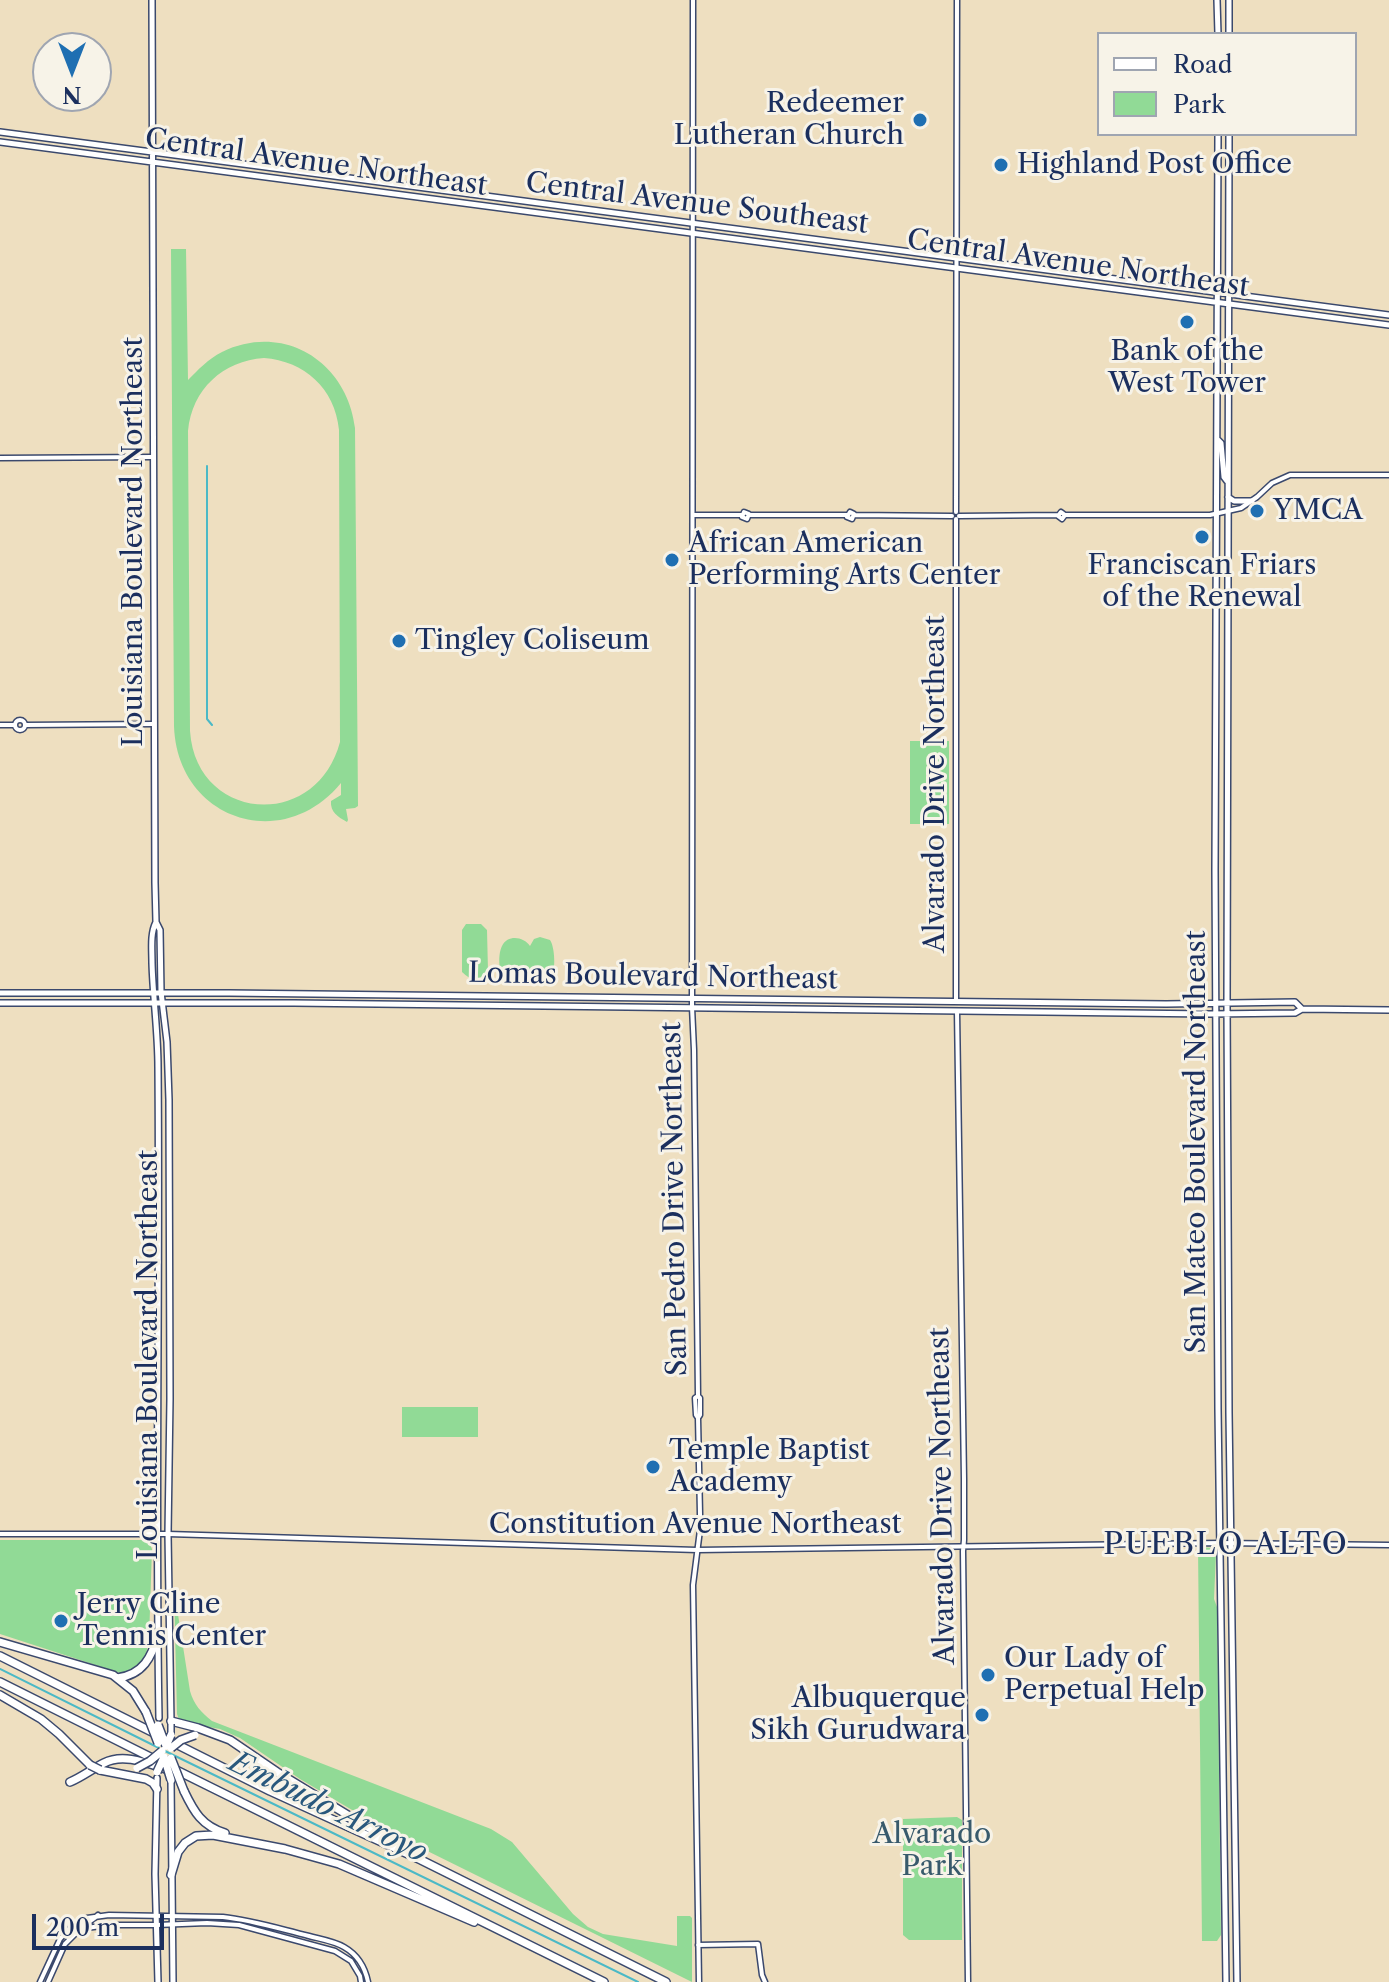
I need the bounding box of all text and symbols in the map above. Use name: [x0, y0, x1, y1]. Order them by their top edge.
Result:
north arrow: [32, 32, 112, 112]
legend: [1097, 32, 1357, 136]
text: Road: [1173, 50, 1232, 79]
text: N: [62, 81, 82, 108]
place label: Redeemer Lutheran Church: [674, 87, 904, 153]
text: Park: [1173, 90, 1225, 119]
marker: Redeemer Lutheran Church: [911, 111, 929, 129]
street label: Central Avenue Northeast: [143, 122, 489, 204]
place label: Highland Post Office: [1017, 148, 1292, 182]
marker: Highland Post Office: [992, 156, 1010, 174]
street label: Central Avenue Southeast: [524, 166, 870, 242]
street label: Central Avenue Northeast: [905, 223, 1251, 305]
marker: Bank of the West Tower: [1178, 313, 1196, 331]
place label: Bank of the West Tower: [1108, 335, 1266, 401]
street label: Louisiana Boulevard Northeast: [117, 337, 151, 747]
place label: YMCA: [1273, 494, 1363, 528]
marker: YMCA: [1248, 502, 1266, 520]
place label: African American Performing Arts Center: [688, 527, 1000, 593]
marker: Franciscan Friars of the Renewal: [1193, 528, 1211, 546]
place label: Franciscan Friars of the Renewal: [1087, 549, 1317, 615]
marker: African American Performing Arts Center: [663, 551, 681, 569]
street label: Alvarado Drive Northeast: [919, 615, 953, 953]
place label: Tingley Coliseum: [415, 624, 650, 658]
marker: Tingley Coliseum: [390, 632, 408, 650]
street label: San Mateo Boulevard Northeast: [1180, 930, 1214, 1354]
street label: Lomas Boulevard Northeast: [468, 957, 838, 997]
street label: San Pedro Drive Northeast: [655, 1022, 695, 1376]
street label: Louisiana Boulevard Northeast: [132, 1150, 166, 1560]
street label: Alvarado Drive Northeast: [923, 1327, 963, 1665]
place label: Temple Baptist Academy: [669, 1434, 870, 1500]
marker: Temple Baptist Academy: [644, 1458, 662, 1476]
street label: Constitution Avenue Northeast: [489, 1508, 901, 1542]
district label: PUEBLO ALTO: [1103, 1527, 1349, 1563]
place label: Jerry Cline Tennis Center: [77, 1588, 266, 1654]
marker: Jerry Cline Tennis Center: [52, 1612, 70, 1630]
place label: Our Lady of Perpetual Help: [1004, 1642, 1204, 1708]
marker: Our Lady of Perpetual Help: [979, 1666, 997, 1684]
place label: Albuquerque Sikh Gurudwara: [750, 1682, 966, 1748]
marker: Albuquerque Sikh Gurudwara: [973, 1706, 991, 1724]
water label: Embudo Arroyo: [223, 1745, 433, 1871]
park label: Alvarado Park: [873, 1818, 991, 1884]
scale bar: [36, 1898, 168, 1948]
text: 200 m: [46, 1913, 119, 1942]

